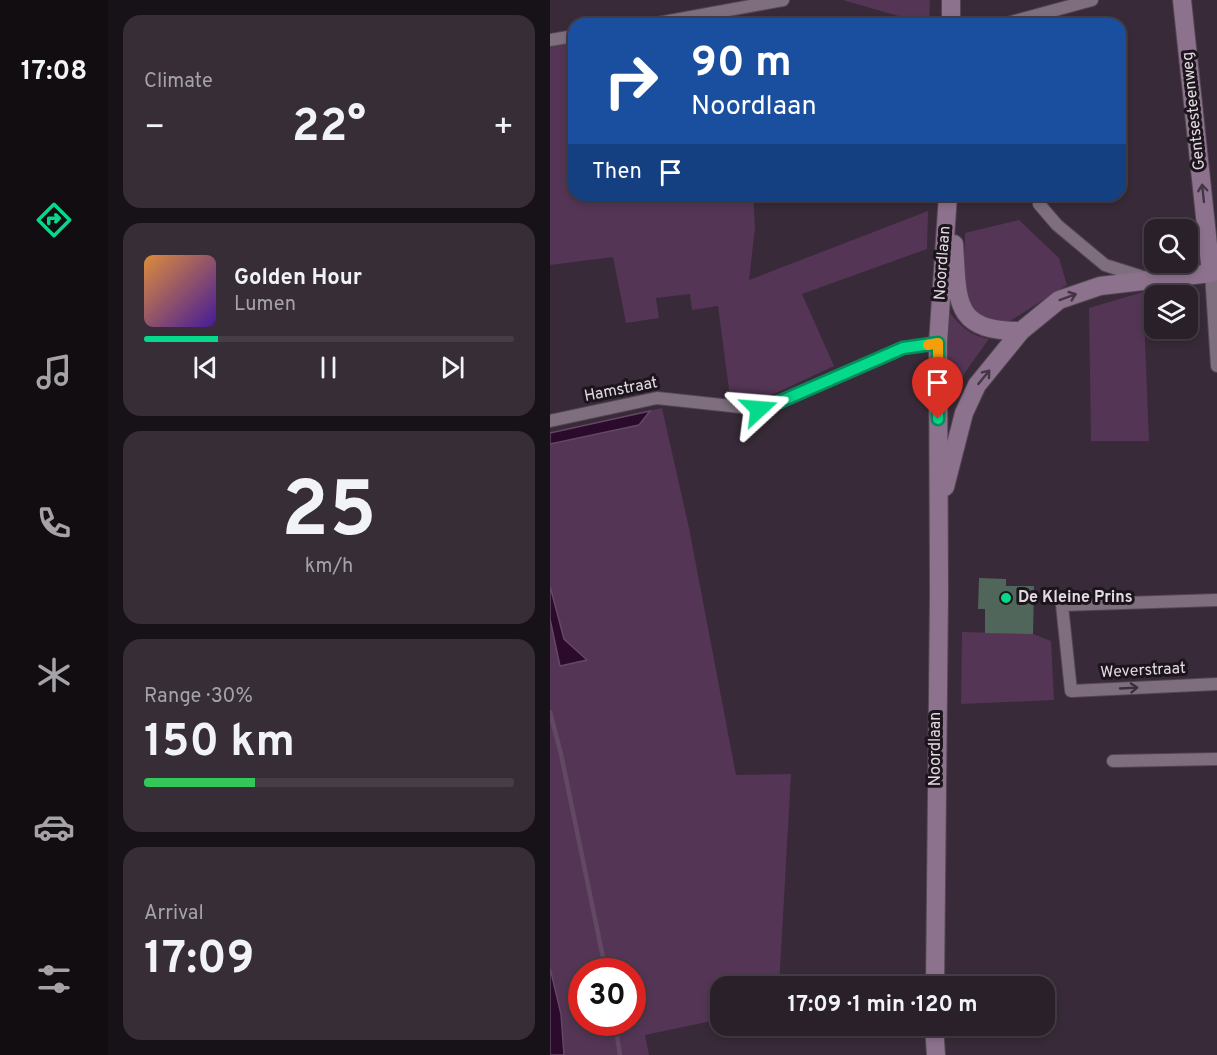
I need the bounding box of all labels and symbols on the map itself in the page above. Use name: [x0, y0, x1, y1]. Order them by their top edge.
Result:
street label: Gentsesteenweg: [1178, 51, 1210, 171]
one-way arrow: [1197, 184, 1208, 204]
street label: Noordlaan: [930, 225, 956, 301]
one-way arrow: [1058, 291, 1077, 302]
pin: [912, 357, 963, 419]
one-way arrow: [978, 369, 991, 385]
street label: Hamstraat: [583, 373, 659, 407]
position arrow: [727, 377, 791, 441]
place label: De Kleine Prins: [1018, 588, 1133, 608]
marker: De Kleine Prins: [999, 591, 1013, 605]
street label: Weverstraat: [1100, 659, 1186, 683]
one-way arrow: [1119, 682, 1139, 693]
street label: Noordlaan: [926, 712, 946, 786]
speed limit sign: 30: [568, 958, 646, 1036]

